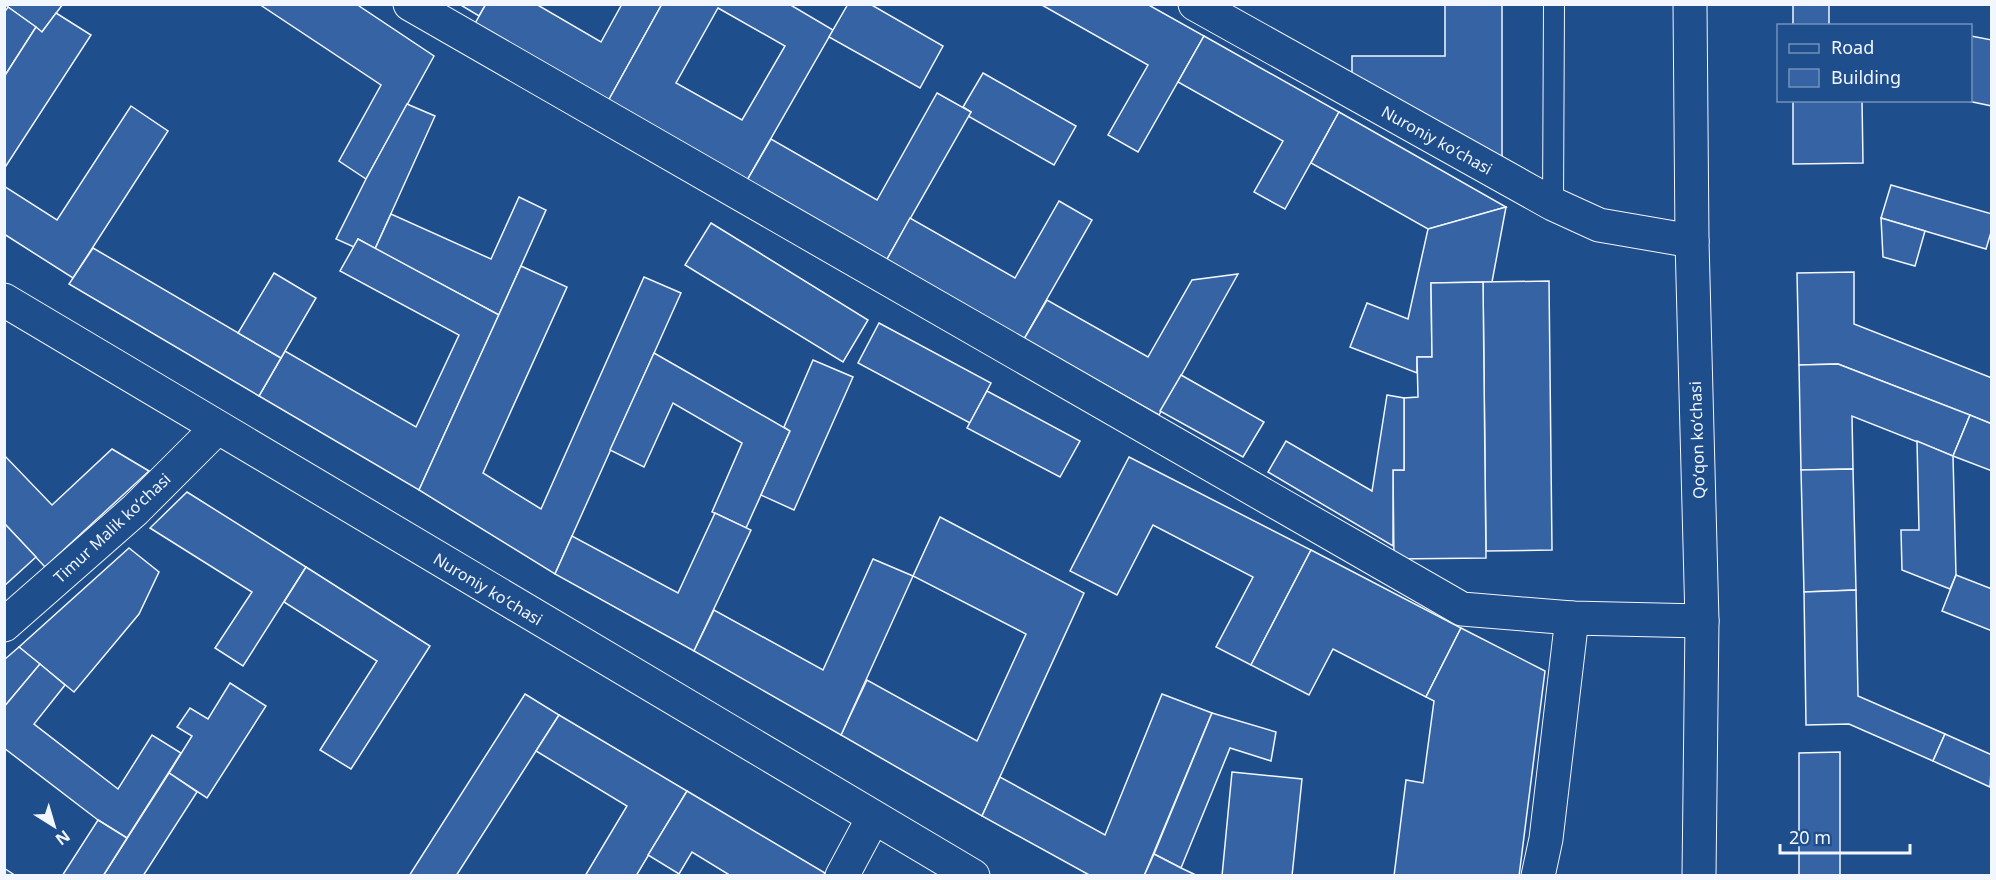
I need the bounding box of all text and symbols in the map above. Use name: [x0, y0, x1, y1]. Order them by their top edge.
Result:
legend: [1777, 24, 1972, 102]
text: Road: [1831, 35, 1874, 59]
text: Building: [1831, 65, 1901, 89]
street label: Nuroniy koʻchasi: [1378, 100, 1496, 180]
street label: Qoʻqon koʻchasi: [1684, 381, 1710, 499]
street label: Timur Malik koʻchasi: [49, 468, 175, 588]
street label: Nuroniy koʻchasi: [429, 548, 547, 630]
north arrow: [24, 796, 84, 856]
scale bar: [1780, 817, 1910, 855]
text: N: [51, 825, 75, 851]
text: 20 m: [1789, 825, 1831, 849]

